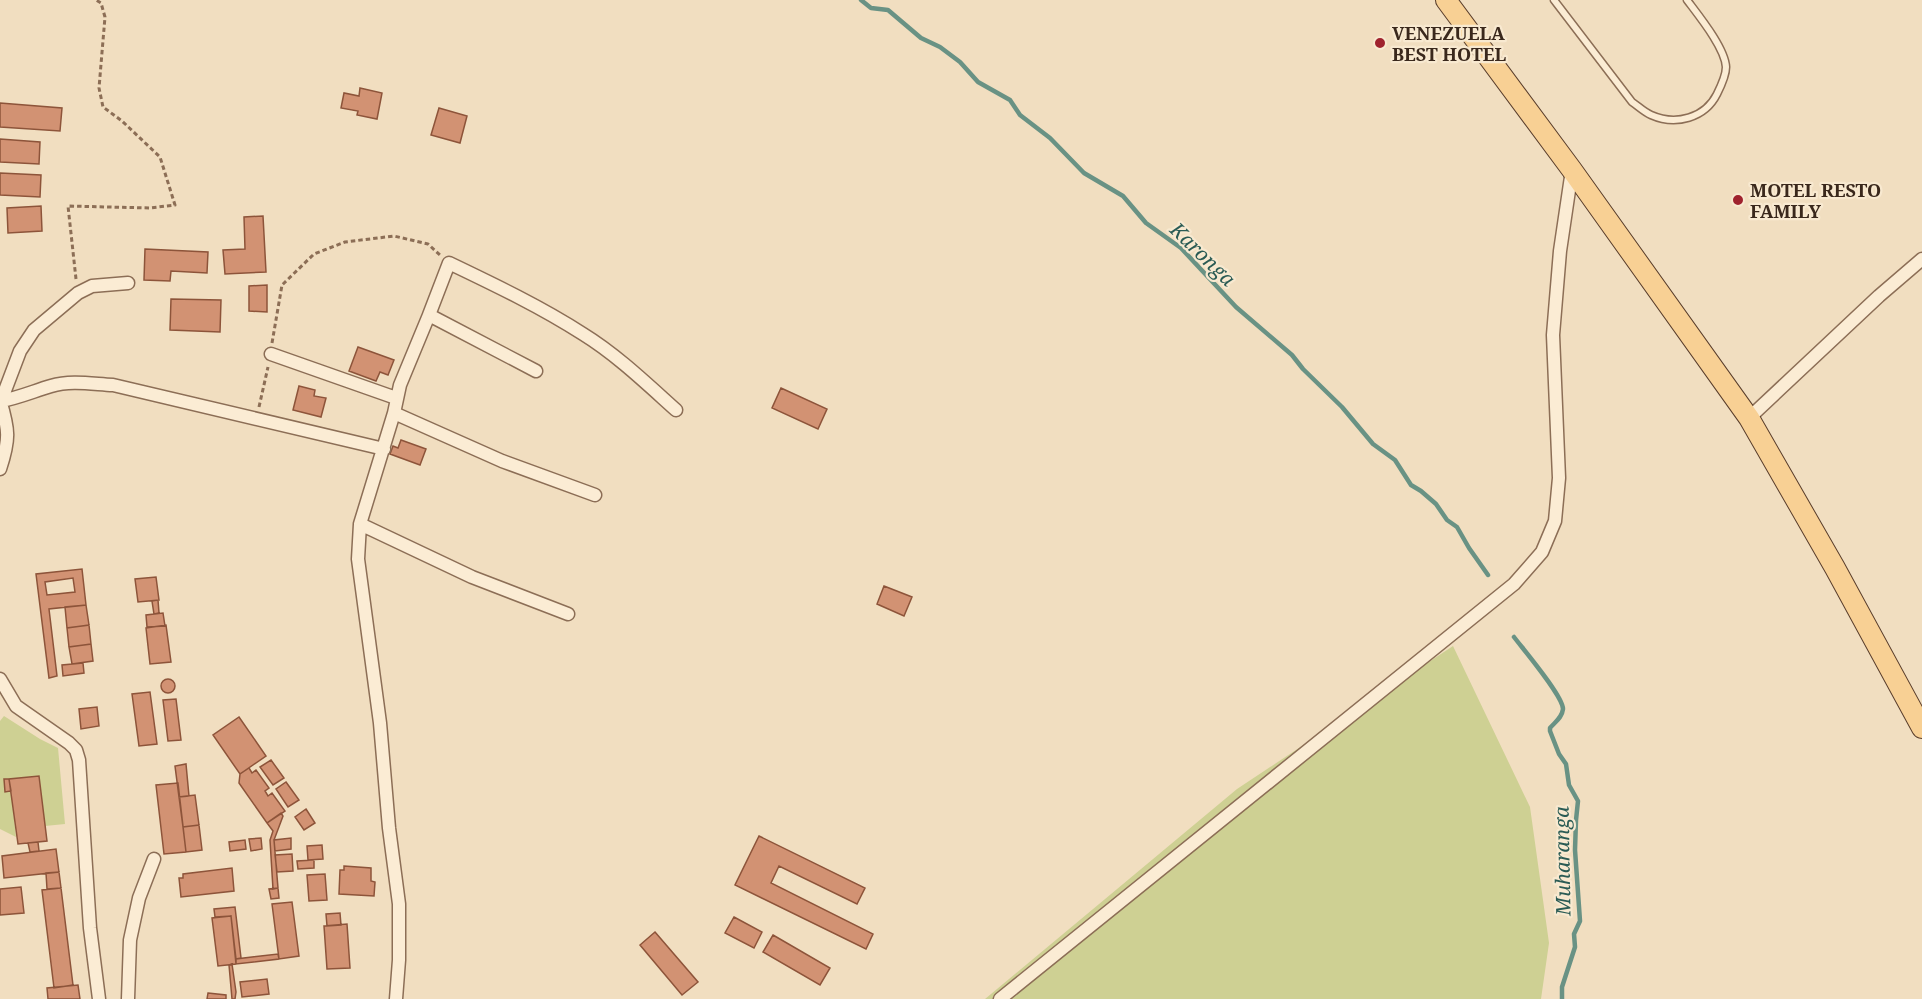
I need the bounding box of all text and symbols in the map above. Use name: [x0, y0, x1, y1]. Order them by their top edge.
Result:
place label: VENEZUELA BEST HOTEL: [1392, 21, 1506, 66]
marker: VENEZUELA BEST HOTEL: [1373, 36, 1387, 50]
place label: MOTEL RESTO FAMILY: [1750, 178, 1881, 223]
marker: MOTEL RESTO FAMILY: [1731, 193, 1745, 207]
water label: Karonga: [1164, 216, 1242, 292]
water label: Muharanga: [1548, 806, 1576, 917]

